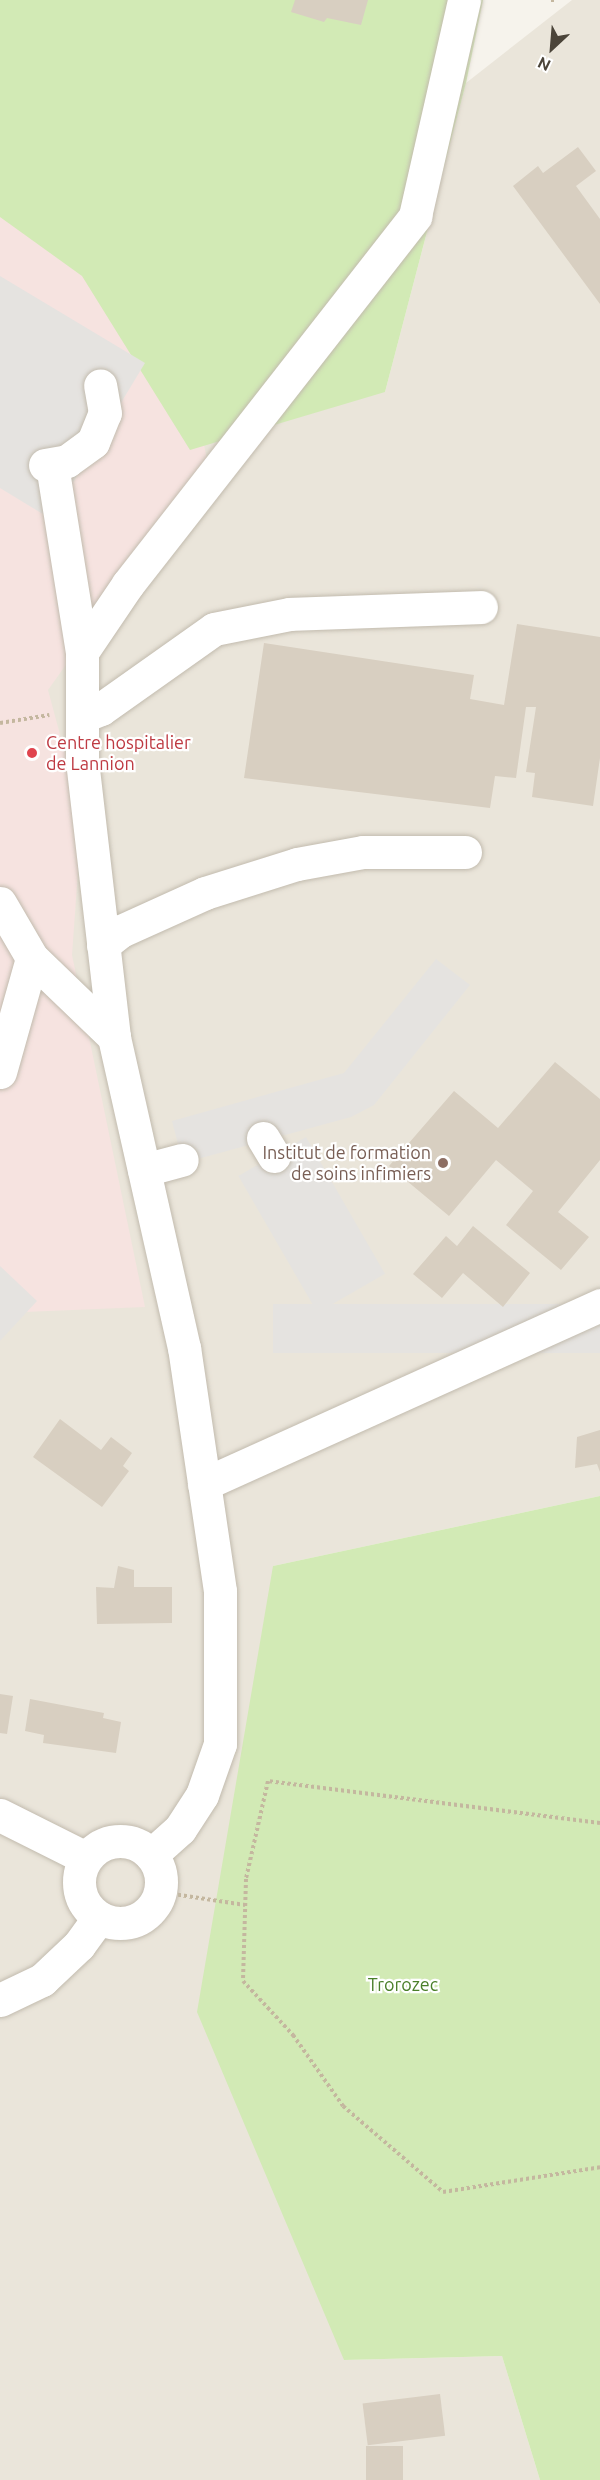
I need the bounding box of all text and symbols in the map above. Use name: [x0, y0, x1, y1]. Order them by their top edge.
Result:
north arrow: [522, 18, 582, 78]
text: N: [535, 53, 553, 75]
place label: Centre hospitalier de Lannion: [46, 732, 191, 774]
marker: Centre hospitalier de Lannion: [23, 744, 41, 762]
place label: Institut de formation de soins infimiers: [262, 1142, 431, 1184]
marker: Institut de formation de soins infimiers: [436, 1156, 450, 1170]
park label: Trorozec: [368, 1973, 438, 1995]

